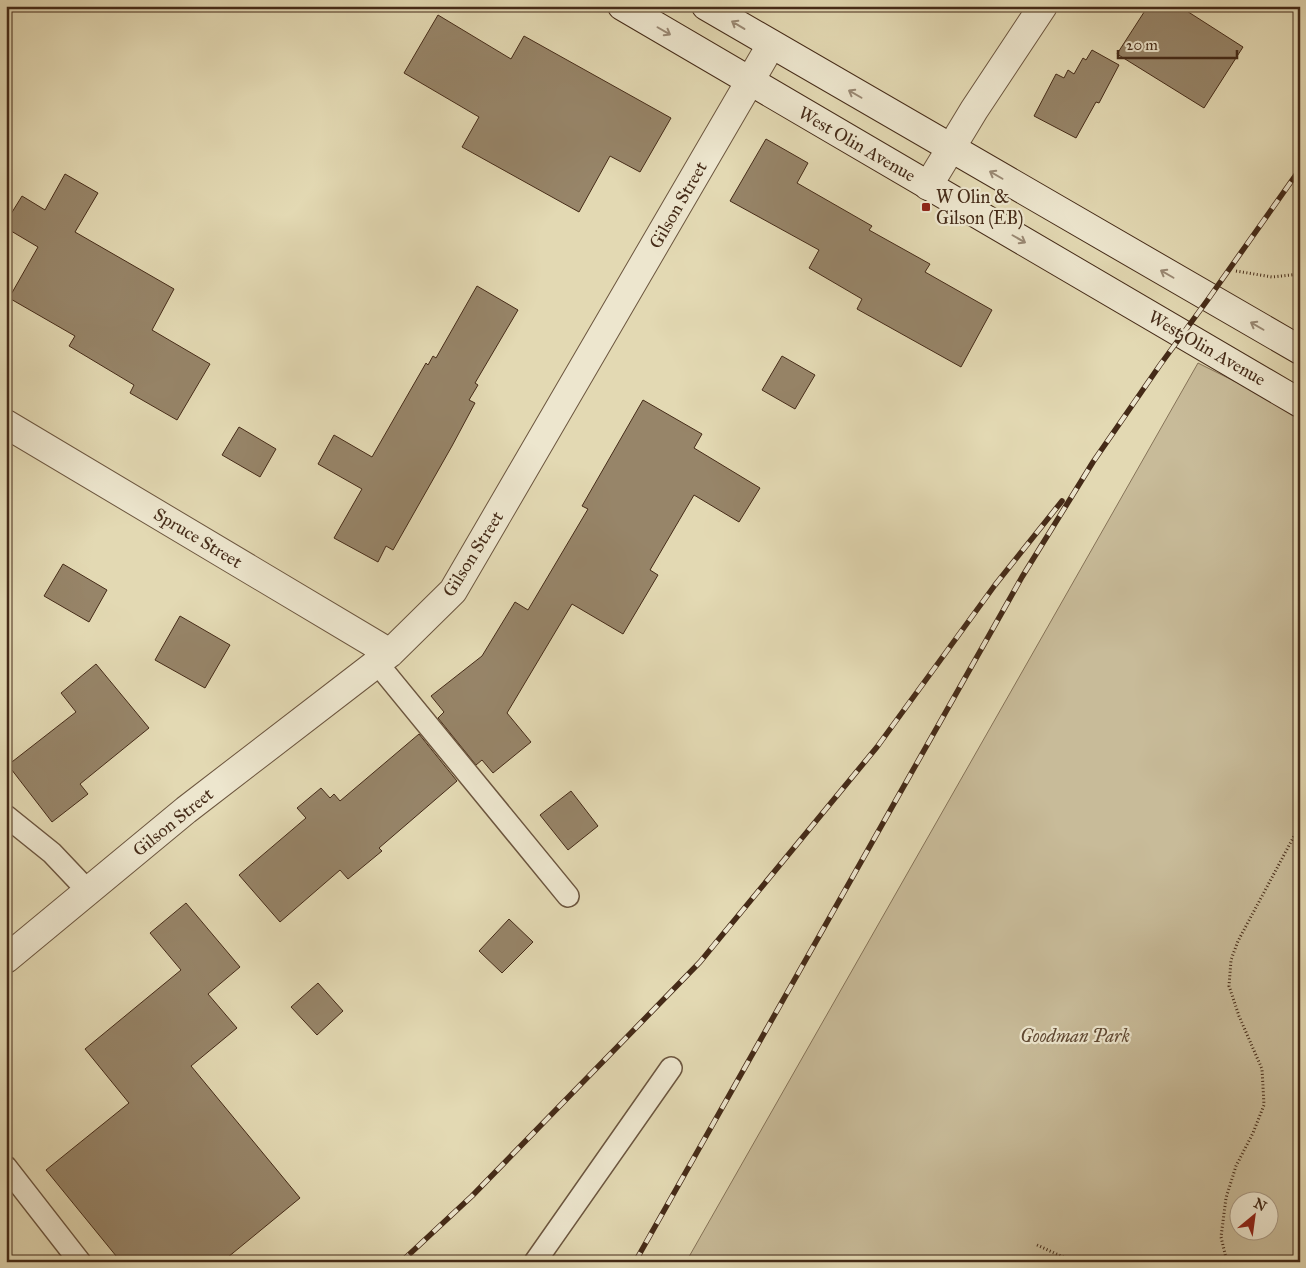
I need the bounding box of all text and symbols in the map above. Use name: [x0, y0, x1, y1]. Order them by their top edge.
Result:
one-way arrow: [732, 20, 746, 30]
one-way arrow: [656, 26, 671, 36]
scale bar: [1118, 28, 1237, 60]
text: 20 m: [1126, 36, 1158, 54]
one-way arrow: [849, 88, 863, 98]
street label: West Olin Avenue: [794, 102, 920, 186]
street label: Gilson Street: [644, 157, 712, 253]
one-way arrow: [989, 170, 1004, 180]
place label: W Olin & Gilson (EB): [936, 186, 1023, 230]
marker: W Olin & Gilson (EB): [920, 201, 932, 213]
one-way arrow: [1011, 234, 1025, 244]
one-way arrow: [1160, 268, 1175, 278]
street label: West Olin Avenue: [1144, 306, 1270, 390]
one-way arrow: [1251, 320, 1265, 330]
street label: Spruce Street: [150, 503, 247, 573]
street label: Gilson Street: [438, 506, 508, 601]
street label: Gilson Street: [128, 783, 218, 861]
park label: Goodman Park: [1020, 1025, 1130, 1047]
north arrow: [1228, 1190, 1278, 1240]
text: N: [1251, 1195, 1269, 1215]

